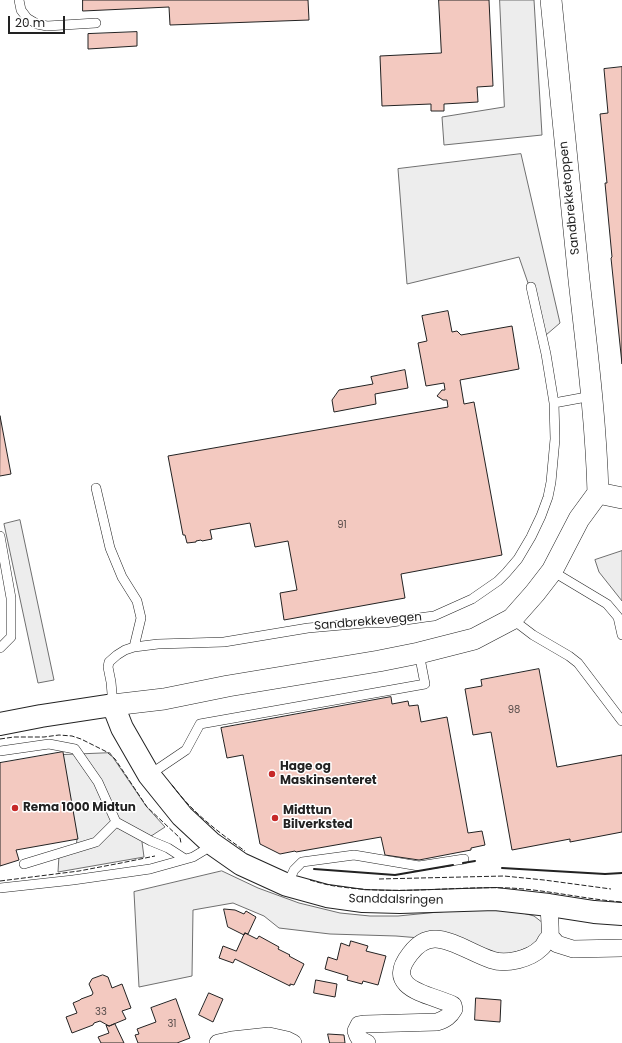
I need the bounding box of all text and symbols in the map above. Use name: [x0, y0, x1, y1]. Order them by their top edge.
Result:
scale bar: [10, 8, 67, 34]
text: 20 m: [15, 14, 45, 31]
street label: Sandbrekketoppen: [557, 140, 583, 256]
house number: 91: [337, 519, 347, 531]
street label: Sandbrekkevegen: [313, 610, 423, 634]
house number: 98: [508, 704, 520, 716]
place label: Hage og Maskinsenteret: [280, 760, 377, 788]
marker: Hage og Maskinsenteret: [267, 769, 277, 779]
place label: Rema 1000 Midtun: [23, 801, 136, 815]
marker: Rema 1000 Midtun: [10, 803, 20, 813]
place label: Midttun Bilverksted: [283, 804, 353, 832]
marker: Midttun Bilverksted: [270, 813, 280, 823]
street label: Sanddalsringen: [349, 892, 443, 908]
house number: 33: [95, 1006, 107, 1018]
house number: 31: [167, 1018, 177, 1030]

